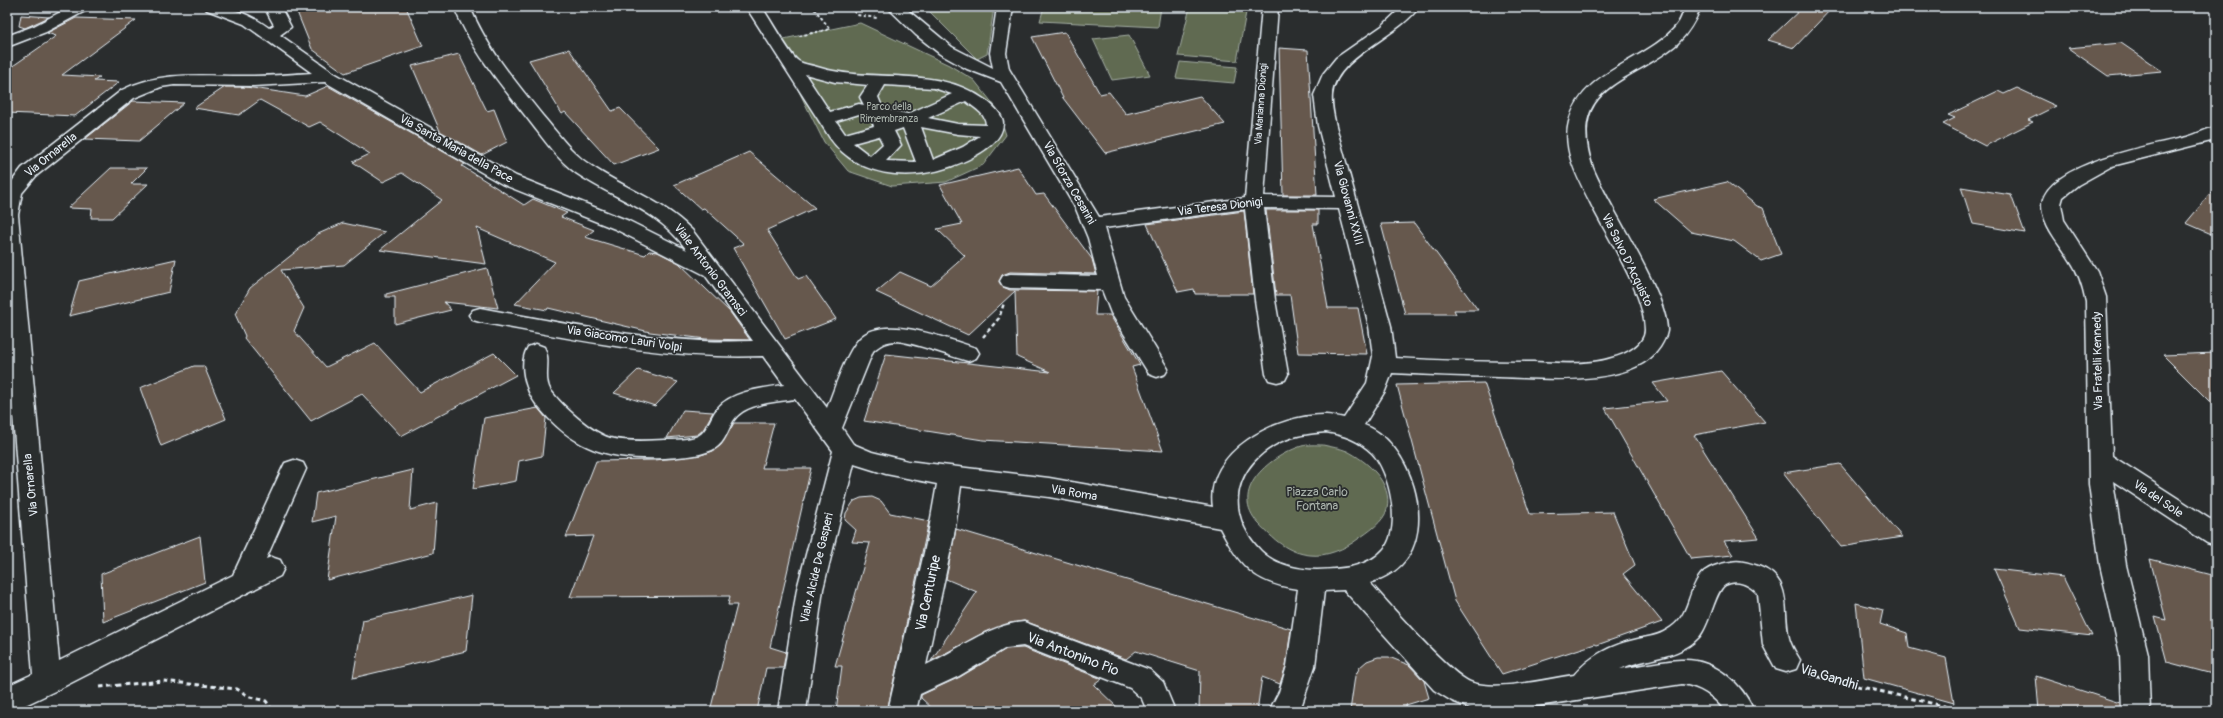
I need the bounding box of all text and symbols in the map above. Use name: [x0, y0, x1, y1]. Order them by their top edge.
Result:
street label: Via Marianna Dionigi: [1252, 63, 1270, 145]
park label: Parco della Rimembranza: [860, 101, 918, 125]
street label: Via Santa Maria della Pace: [396, 111, 516, 187]
street label: Via Ornarella: [22, 129, 81, 181]
street label: Via Sforza Cesarini: [1039, 139, 1099, 227]
street label: Via Giovanni XXIII: [1330, 159, 1366, 247]
street label: Via Teresa Dionigi: [1176, 194, 1264, 220]
street label: Via Salvo D'Acquisto: [1598, 211, 1656, 309]
street label: Viale Antonio Gramsci: [670, 221, 750, 319]
street label: Via Fratelli Kennedy: [2090, 311, 2106, 411]
street label: Via Giacomo Lauri Volpi: [565, 322, 683, 356]
street label: Via Ornarella: [20, 452, 42, 517]
street label: Via del Sole: [2130, 477, 2186, 521]
street label: Via Roma: [1050, 482, 1099, 505]
park label: Piazza Carlo Fontana: [1286, 485, 1348, 514]
street label: Viale Alcide De Gasperi: [797, 511, 837, 625]
street label: Via Centuripe: [912, 553, 944, 633]
street label: Via Antonino Pio: [1025, 629, 1122, 680]
street label: Via Gandhi: [1798, 660, 1861, 694]

